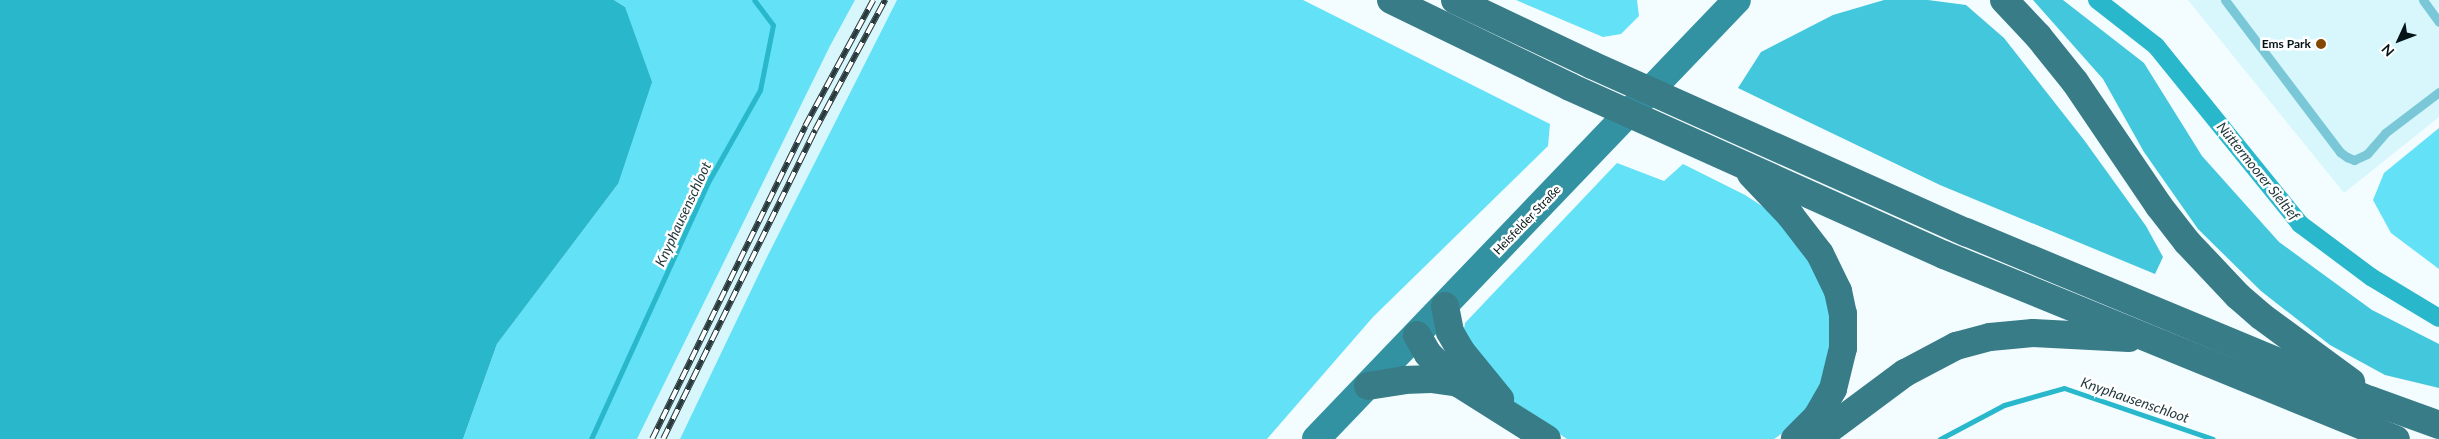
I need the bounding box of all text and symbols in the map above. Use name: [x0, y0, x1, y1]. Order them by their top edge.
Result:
north arrow: [2374, 15, 2424, 65]
place label: Ems Park: [2262, 37, 2311, 51]
marker: Ems Park: [2315, 38, 2327, 50]
text: N: [2378, 41, 2398, 60]
water label: Nüttermoorer Sieltief: [2213, 118, 2303, 224]
water label: Knyphausenschloot: [651, 159, 715, 269]
street label: Heisfelder Straße: [1490, 182, 1564, 258]
water label: Knyphausenschloot: [2079, 374, 2191, 426]

